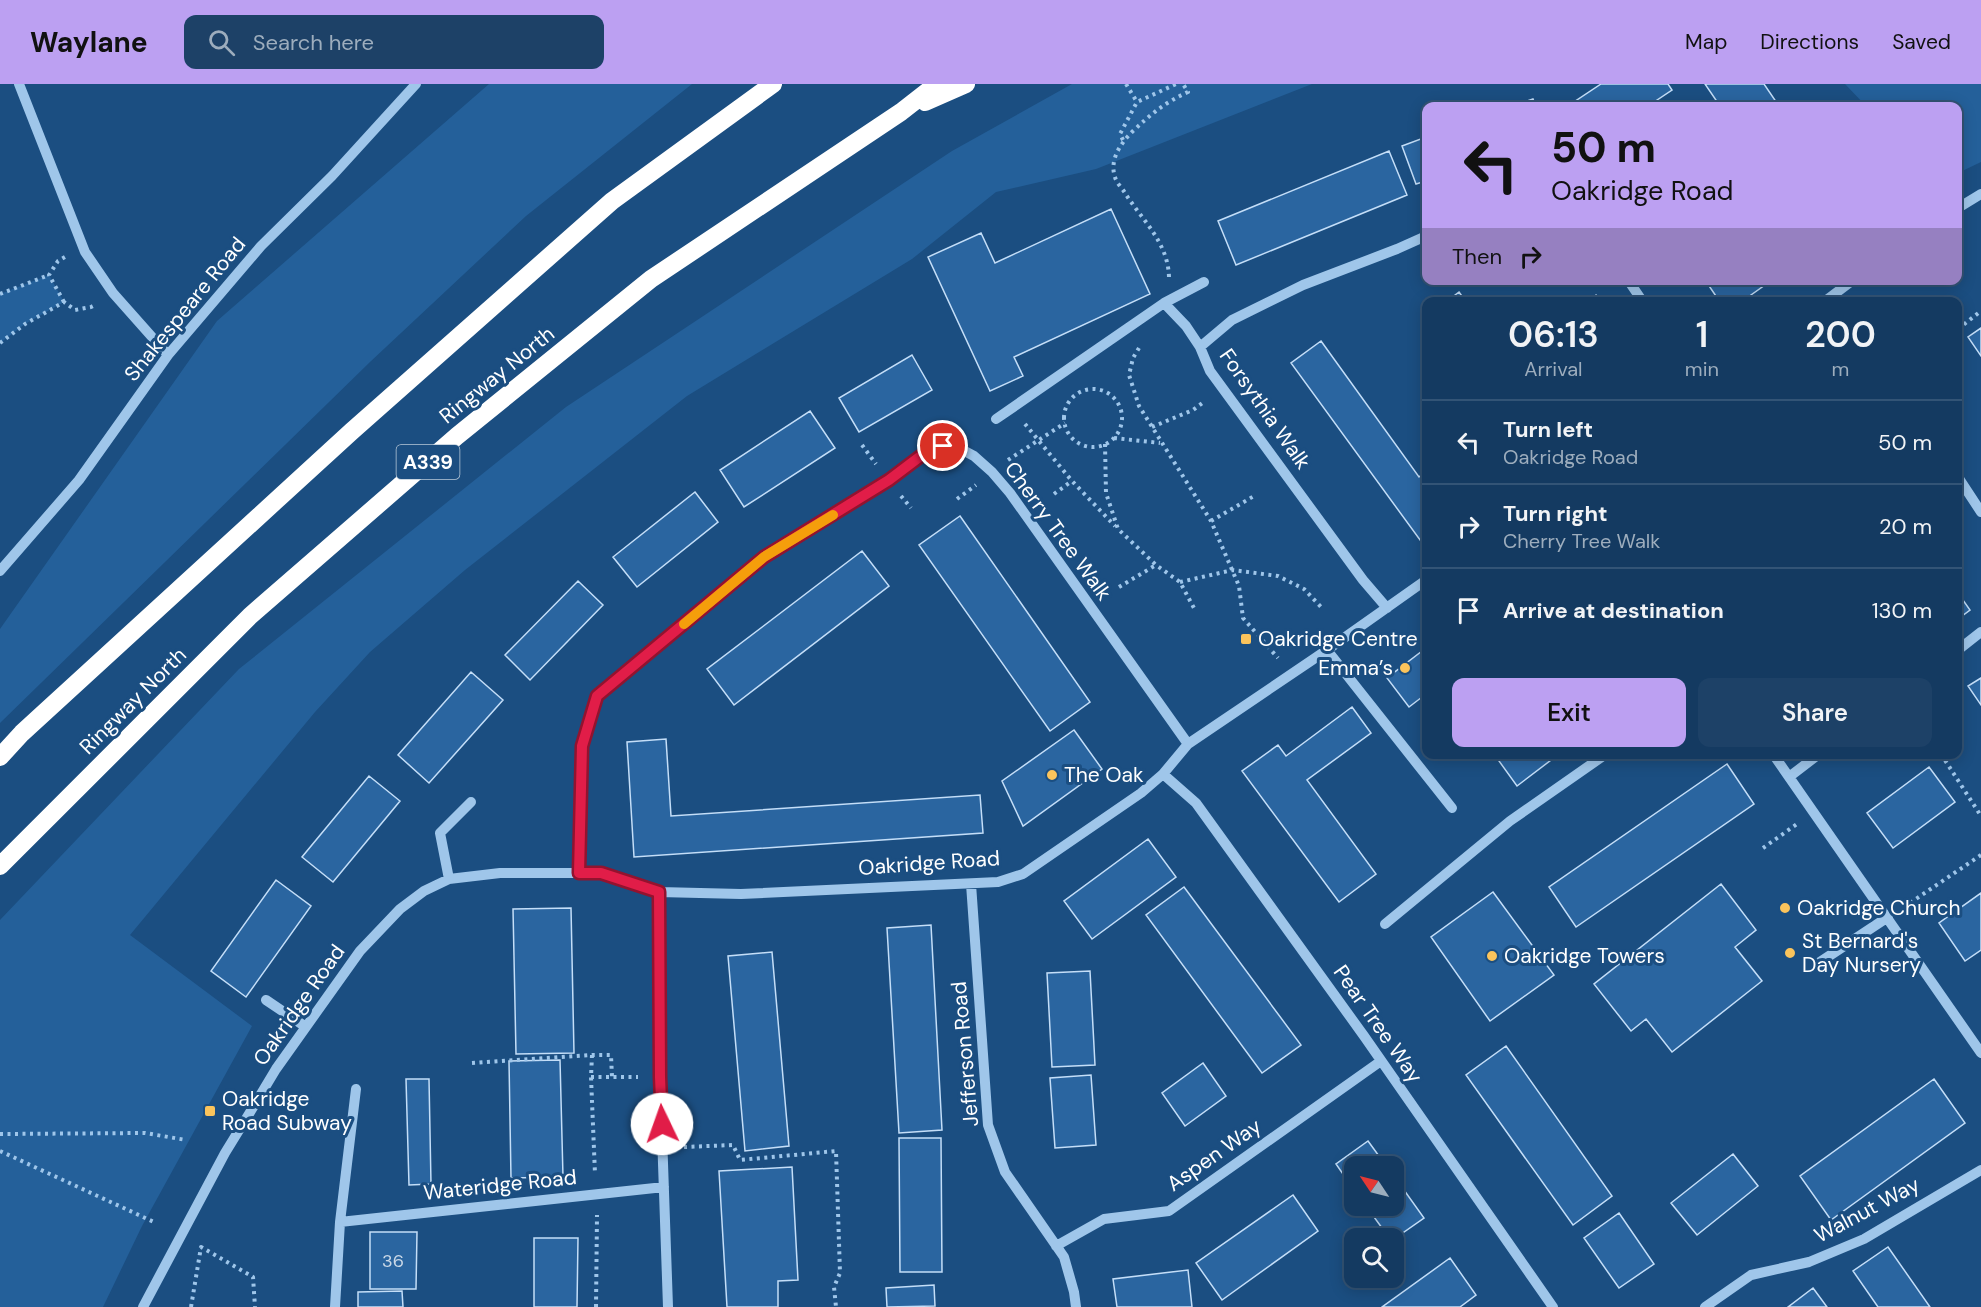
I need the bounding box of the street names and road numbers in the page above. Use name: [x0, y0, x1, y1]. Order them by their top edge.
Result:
street label: Shakespeare Road: [118, 231, 252, 387]
street label: Ringway North: [434, 320, 560, 430]
street label: Forsythia Walk: [1213, 343, 1317, 475]
road number: A339: [396, 445, 460, 479]
street label: Cherry Tree Walk: [998, 456, 1118, 606]
street label: Ringway North: [73, 641, 193, 761]
street label: Oakridge Road: [857, 844, 1001, 882]
street label: Oakridge Road: [247, 939, 351, 1071]
street label: Pear Tree Way: [1327, 960, 1429, 1089]
street label: Jefferson Road: [945, 980, 985, 1128]
street label: Aspen Way: [1161, 1112, 1267, 1198]
street label: Wateridge Road: [422, 1163, 578, 1207]
street label: Walnut Way: [1809, 1170, 1925, 1249]

